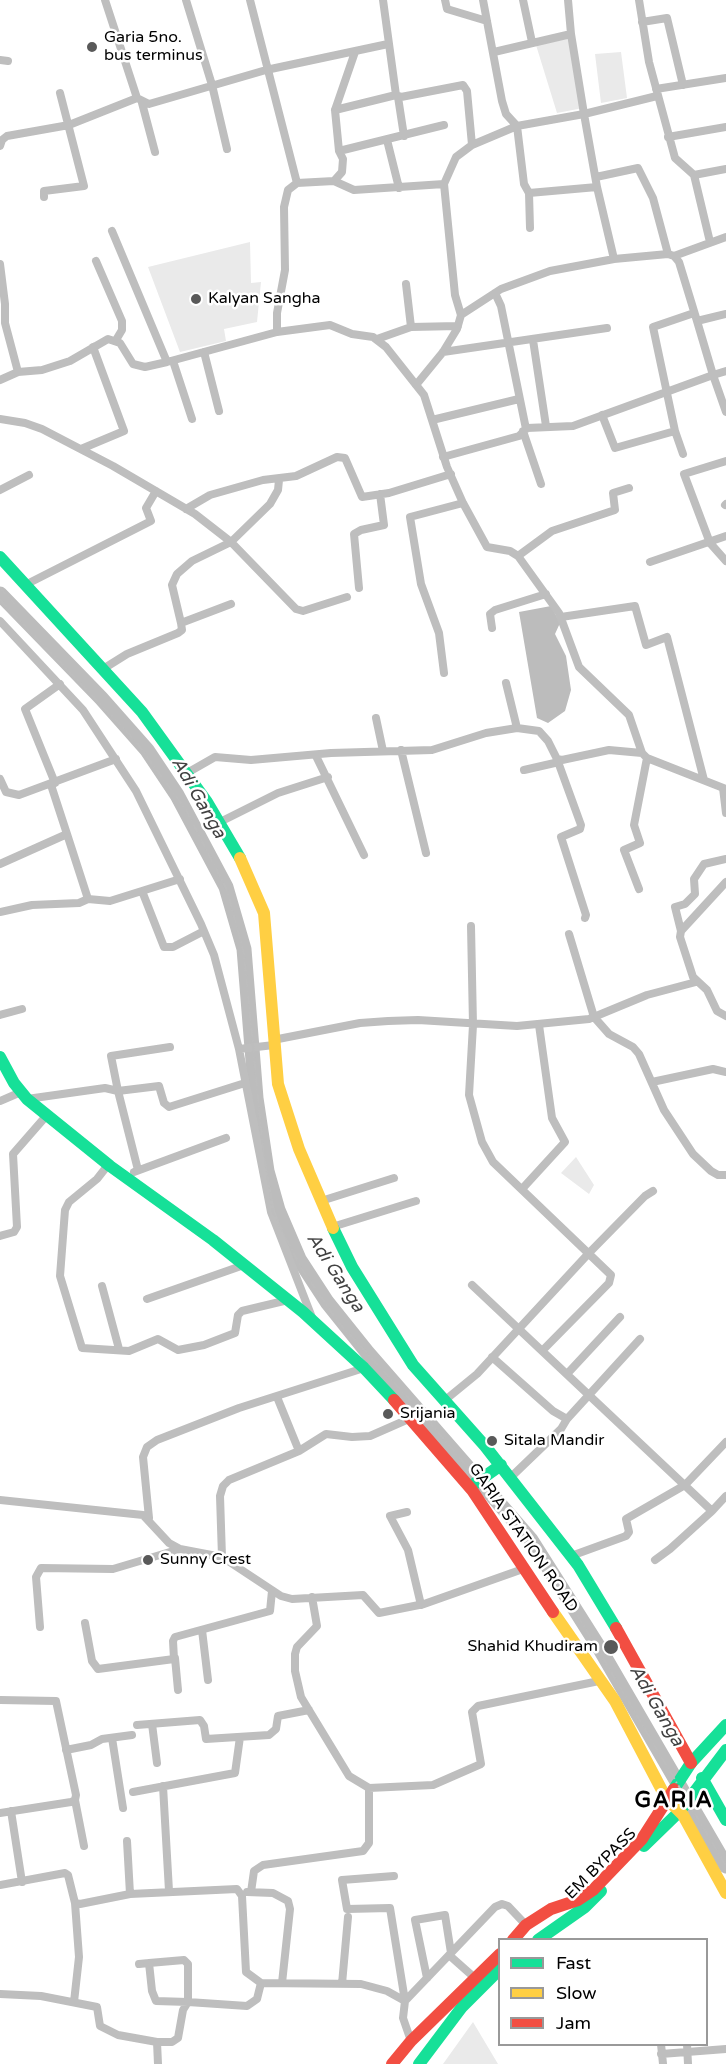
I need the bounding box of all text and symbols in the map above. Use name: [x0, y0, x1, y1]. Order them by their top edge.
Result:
place label: Garia 5no. bus terminus: [104, 28, 203, 66]
marker: Garia 5no. bus terminus: [85, 40, 99, 54]
place label: Kalyan Sangha: [208, 289, 321, 309]
marker: Kalyan Sangha: [189, 292, 203, 306]
water label: Adi Ganga: [166, 754, 230, 842]
water label: Adi Ganga: [301, 1229, 369, 1317]
place label: Srijania: [400, 1404, 456, 1424]
marker: Srijania: [381, 1407, 395, 1421]
place label: Sitala Mandir: [504, 1431, 604, 1451]
marker: Sitala Mandir: [485, 1434, 499, 1448]
street label: GARIA STATION ROAD: [464, 1460, 582, 1616]
place label: Sunny Crest: [160, 1550, 251, 1570]
marker: Sunny Crest: [141, 1553, 155, 1567]
place label: Shahid Khudiram: [468, 1637, 598, 1657]
marker: Shahid Khudiram: [602, 1638, 620, 1656]
water label: Adi Ganga: [624, 1662, 688, 1750]
district label: GARIA: [635, 1788, 713, 1814]
street label: EM BYPASS: [562, 1825, 640, 1903]
legend: [498, 1938, 708, 2046]
text: Fast: [556, 1952, 591, 1974]
text: Slow: [556, 1982, 597, 2004]
text: Jam: [556, 2012, 591, 2034]

